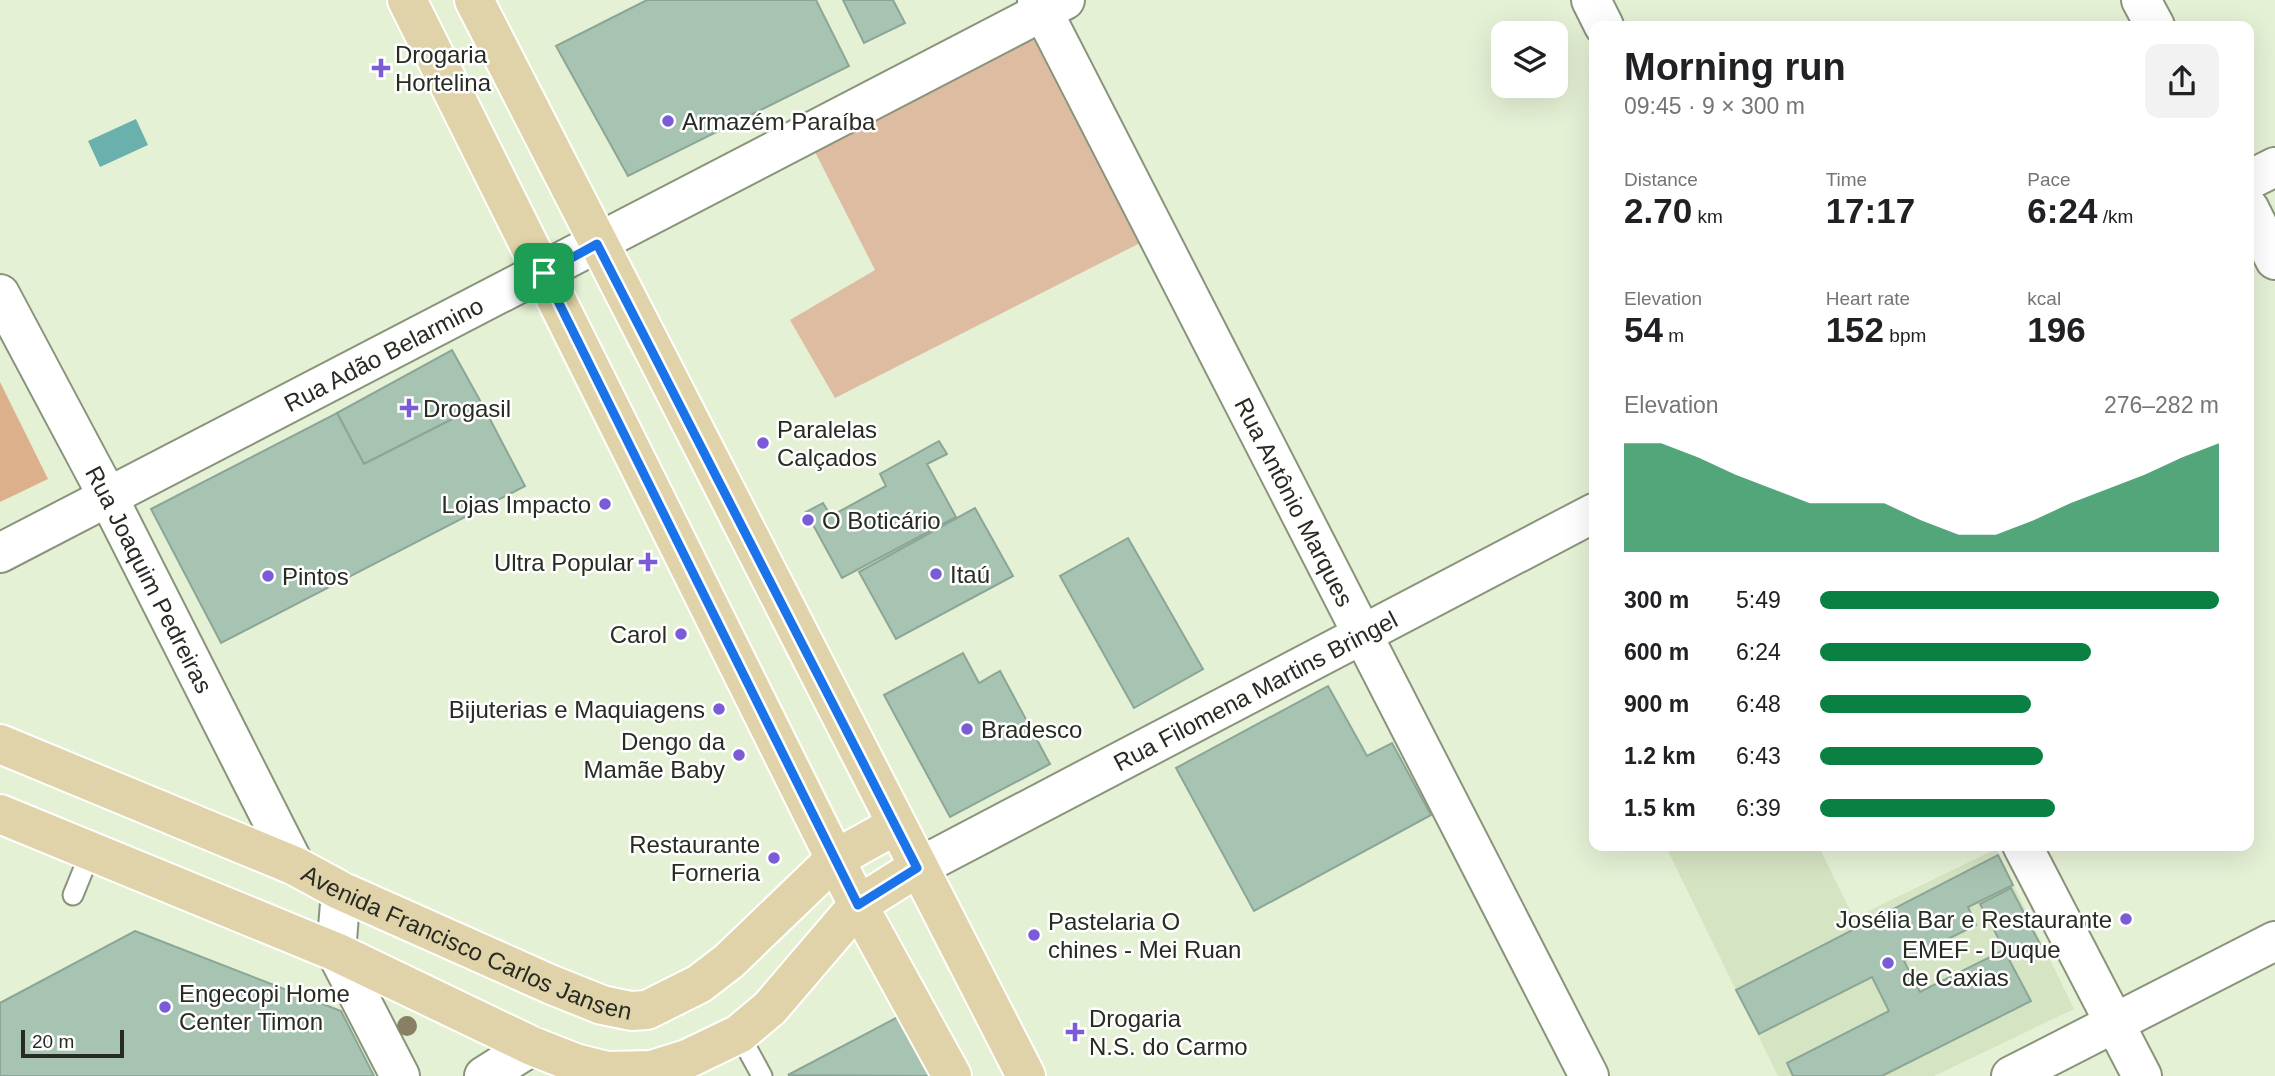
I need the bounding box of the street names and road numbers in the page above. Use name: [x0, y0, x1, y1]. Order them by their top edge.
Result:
street label: Rua Adão Belarmino: [279, 291, 487, 417]
street label: Rua Antônio Marques: [1230, 393, 1359, 611]
street label: Rua Joaquim Pedreiras: [80, 461, 218, 697]
street label: Rua Filomena Martins Bringel: [1109, 605, 1402, 776]
street label: Avenida Francisco Carlos Jansen: [297, 859, 634, 1024]

